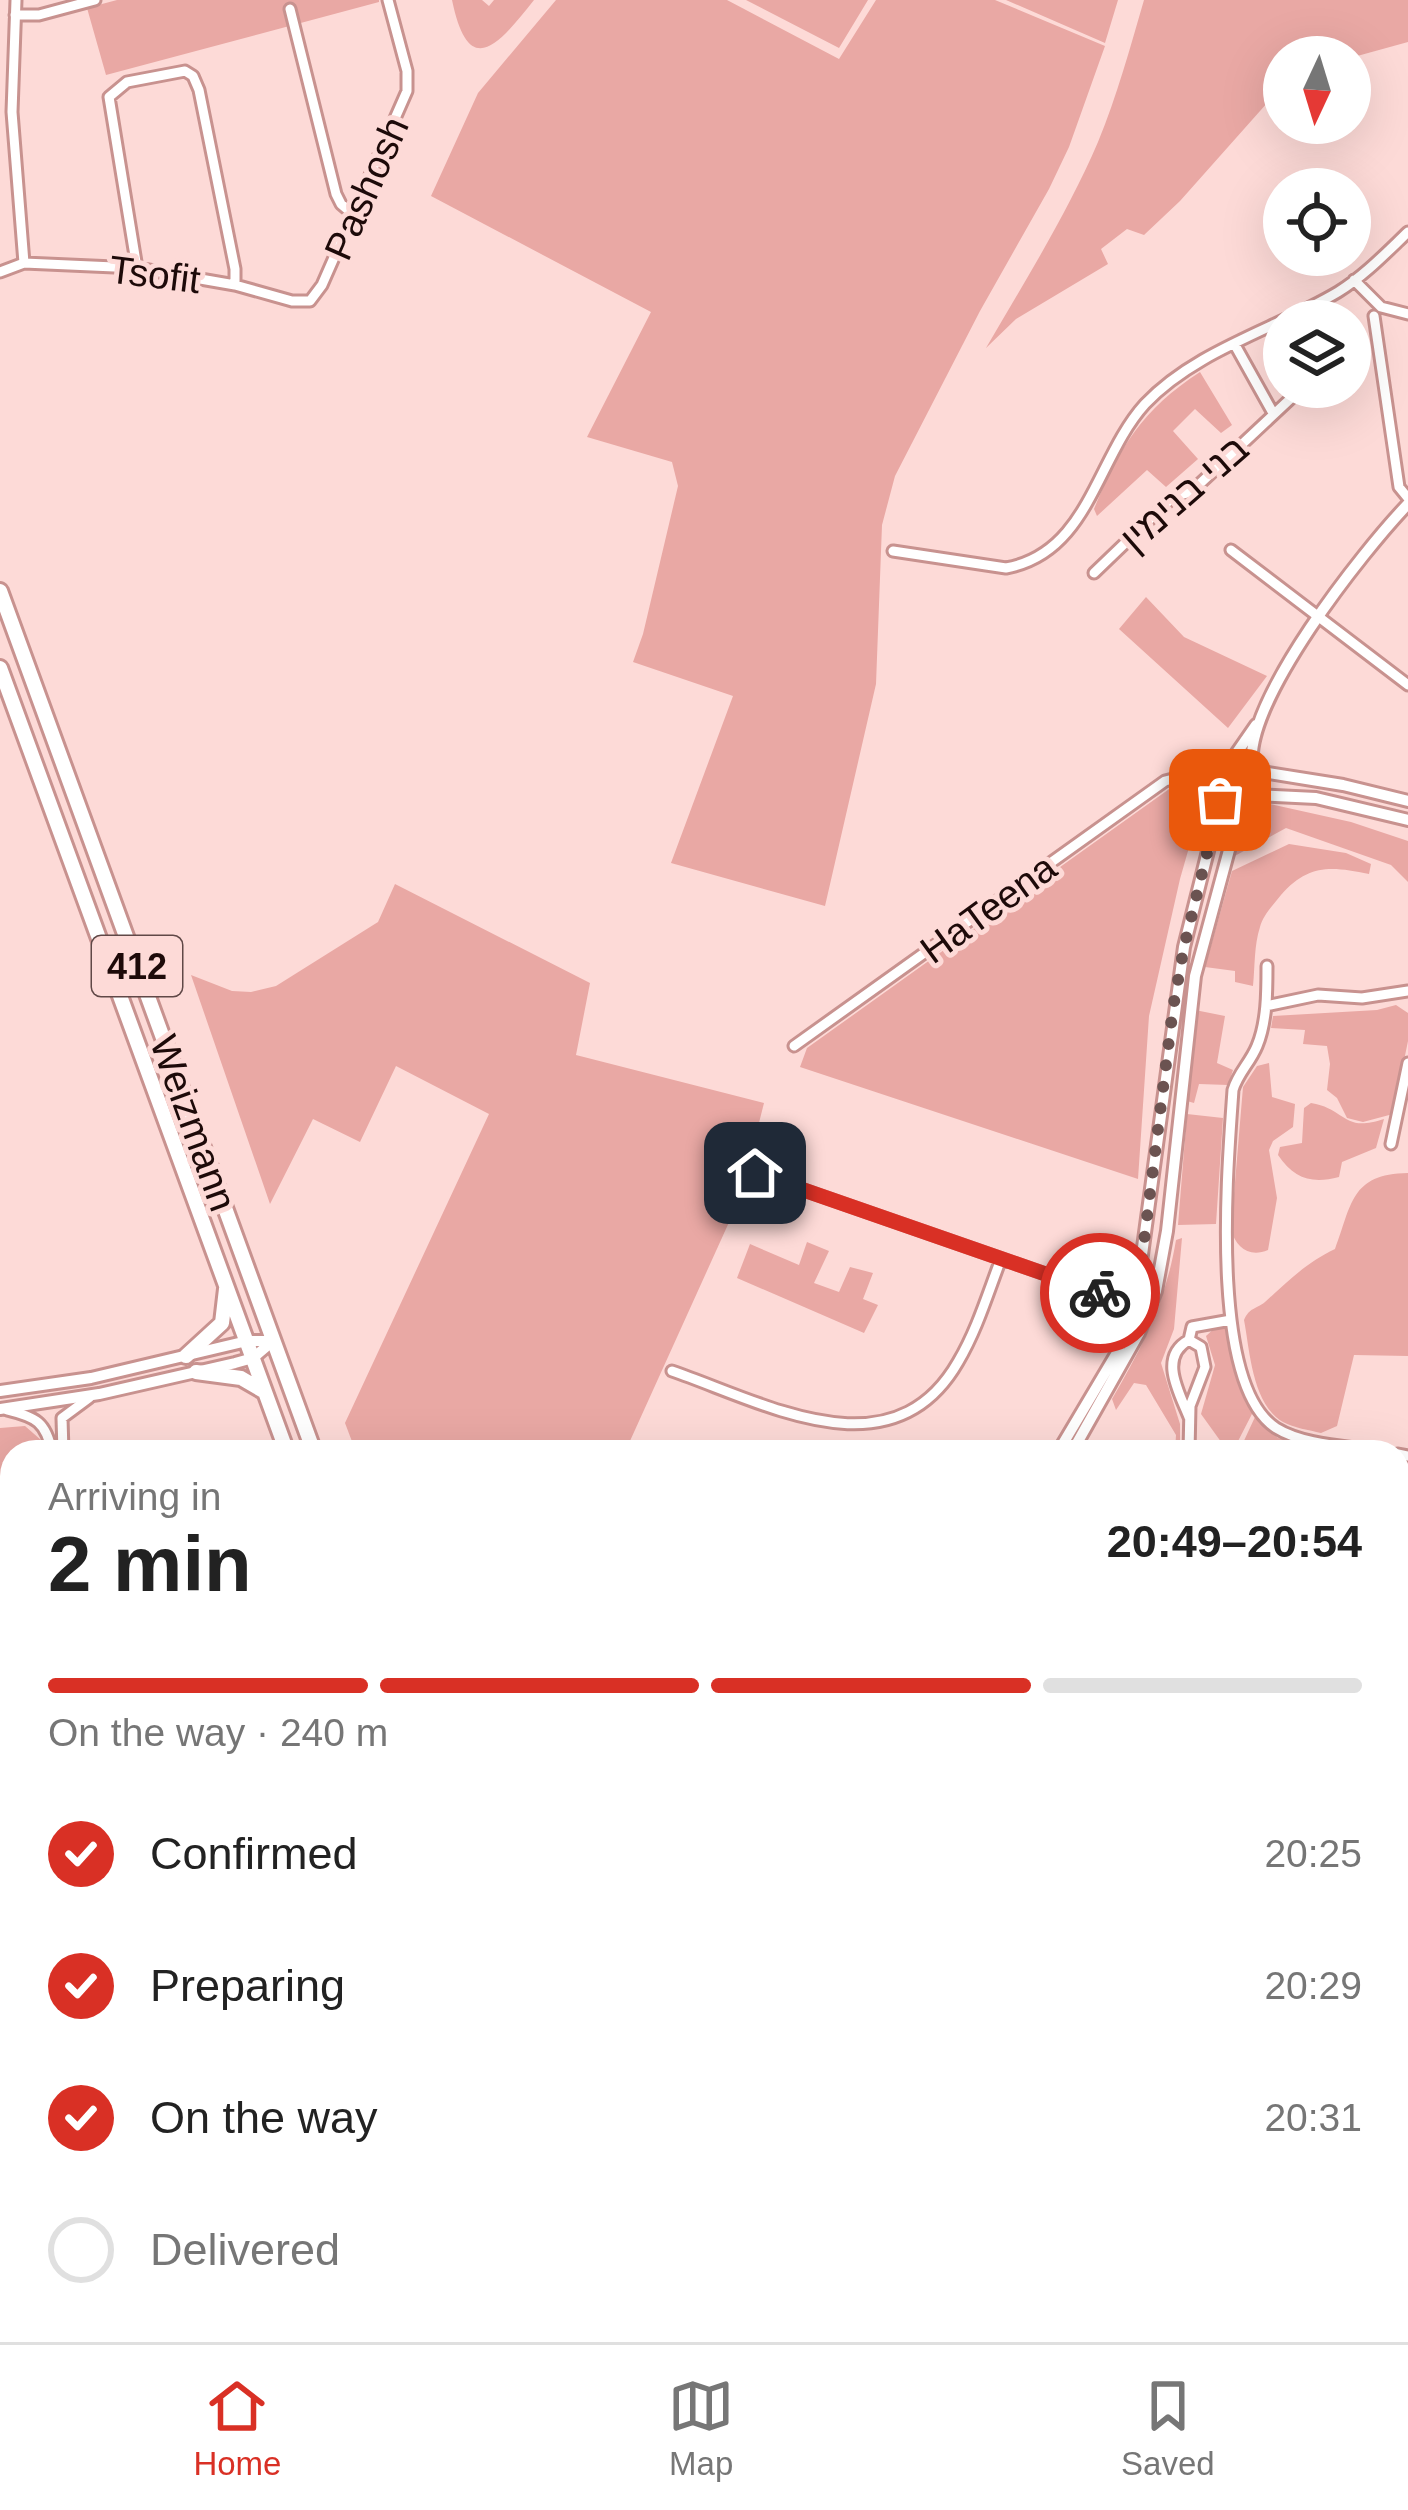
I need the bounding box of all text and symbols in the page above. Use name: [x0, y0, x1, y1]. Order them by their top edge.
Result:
north arrow: [1263, 36, 1371, 144]
map controls: [1263, 36, 1371, 408]
street label: Pashosh: [316, 110, 417, 266]
button: locate: [1263, 168, 1371, 276]
street label: Tsofit: [107, 248, 203, 301]
button: layers: [1263, 300, 1371, 408]
street label: בני בנימין: [1112, 427, 1257, 560]
pin: [1169, 749, 1271, 851]
icon: bag: [1187, 767, 1253, 833]
street label: HaTeena: [913, 845, 1064, 972]
road number: 412: [92, 936, 182, 996]
street label: Weizmann: [142, 1030, 245, 1217]
pin: [704, 1122, 806, 1224]
icon: home: [722, 1140, 788, 1206]
courier: [1040, 1233, 1160, 1353]
icon: bike: [1067, 1260, 1133, 1326]
text: Arriving in: [48, 1475, 221, 1518]
text: 20:49–20:54: [1107, 1516, 1362, 1567]
text: 2 min: [48, 1520, 252, 1608]
text: On the way · 240 m: [48, 1711, 388, 1754]
icon: check: [48, 1821, 114, 1887]
text: Confirmed: [150, 1828, 358, 1879]
text: 20:25: [1264, 1832, 1362, 1875]
icon: check: [48, 1953, 114, 2019]
text: Preparing: [150, 1960, 345, 2011]
text: 20:29: [1264, 1964, 1362, 2007]
icon: check: [48, 2085, 114, 2151]
text: On the way: [150, 2092, 378, 2143]
text: 20:31: [1264, 2096, 1362, 2139]
text: Delivered: [150, 2224, 340, 2275]
tab: Home: [193, 2373, 281, 2483]
tab: Map: [668, 2373, 734, 2483]
tab: Saved: [1121, 2373, 1215, 2483]

